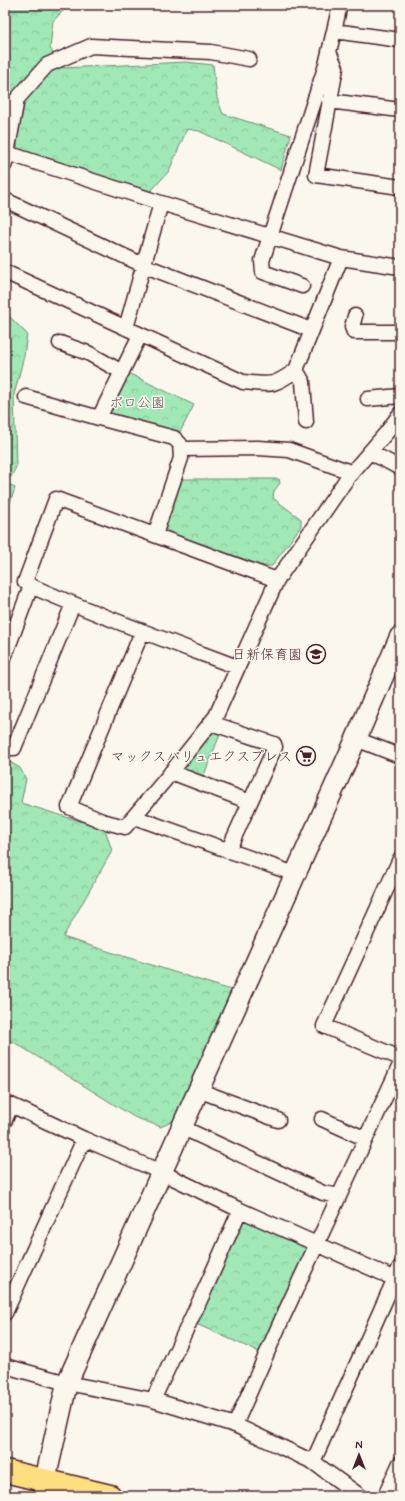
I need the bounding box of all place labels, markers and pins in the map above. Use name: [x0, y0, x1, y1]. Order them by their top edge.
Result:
school or university icon: 日新保育園: [305, 643, 327, 665]
place label: 日新保育園: [232, 646, 302, 664]
supermarket icon: マックスバリュエクスプレス: [295, 745, 317, 767]
place label: マックスバリュエクスプレス: [111, 748, 292, 766]

